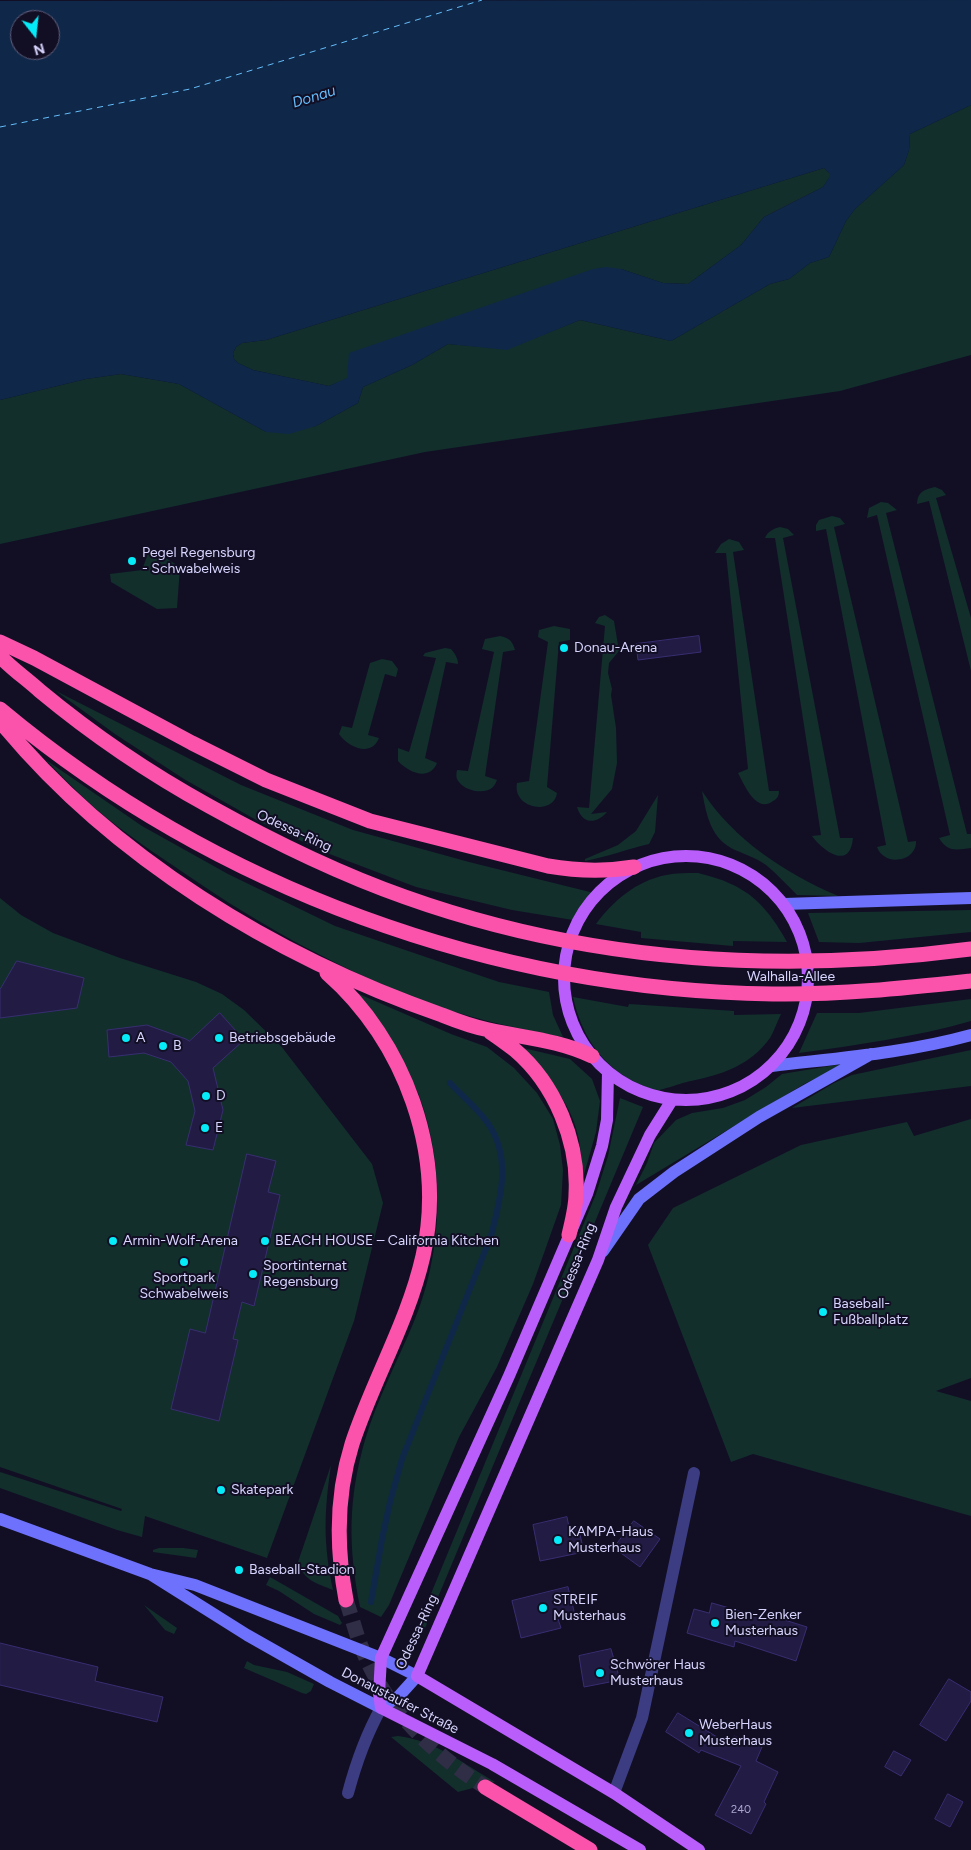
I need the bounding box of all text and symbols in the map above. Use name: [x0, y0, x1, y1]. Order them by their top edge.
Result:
north arrow: [10, 10, 60, 60]
text: N: [31, 39, 47, 59]
water label: Donau: [290, 82, 338, 112]
place label: Pegel Regensburg - Schwabelweis: [142, 545, 256, 578]
marker: Pegel Regensburg - Schwabelweis: [126, 555, 138, 567]
place label: Donau-Arena: [574, 640, 657, 656]
marker: Donau-Arena: [558, 642, 570, 654]
street label: Odessa-Ring: [254, 806, 334, 856]
street label: Walhalla-Allee: [747, 969, 835, 985]
place label: A: [136, 1030, 145, 1046]
place label: Betriebsgebäude: [229, 1030, 336, 1046]
marker: A: [120, 1032, 132, 1044]
marker: Betriebsgebäude: [213, 1032, 225, 1044]
place label: B: [173, 1038, 182, 1054]
marker: B: [157, 1040, 169, 1052]
place label: D: [216, 1088, 226, 1104]
marker: D: [200, 1090, 212, 1102]
place label: E: [215, 1120, 223, 1136]
marker: E: [199, 1122, 211, 1134]
street label: Odessa-Ring: [554, 1220, 600, 1302]
place label: Armin-Wolf-Arena: [123, 1233, 238, 1249]
place label: BEACH HOUSE – California Kitchen: [275, 1233, 499, 1249]
marker: Armin-Wolf-Arena: [107, 1235, 119, 1247]
marker: BEACH HOUSE – California Kitchen: [259, 1235, 271, 1247]
marker: Sportpark Schwabelweis: [178, 1256, 190, 1268]
place label: Sportinternat Regensburg: [263, 1258, 347, 1290]
marker: Sportinternat Regensburg: [247, 1268, 259, 1280]
place label: Sportpark Schwabelweis: [140, 1270, 228, 1302]
place label: Baseball- Fußballplatz: [833, 1296, 908, 1328]
marker: Baseball- Fußballplatz: [817, 1306, 829, 1318]
place label: Skatepark: [231, 1482, 293, 1498]
marker: Skatepark: [215, 1484, 227, 1496]
place label: KAMPA-Haus Musterhaus: [568, 1524, 653, 1556]
marker: KAMPA-Haus Musterhaus: [552, 1534, 564, 1546]
place label: Baseball-Stadion: [249, 1562, 355, 1578]
marker: Baseball-Stadion: [233, 1564, 245, 1576]
street label: Odessa-Ring: [392, 1592, 442, 1672]
place label: STREIF Musterhaus: [553, 1592, 626, 1624]
marker: STREIF Musterhaus: [537, 1602, 549, 1614]
place label: Bien-Zenker Musterhaus: [725, 1607, 802, 1640]
marker: Bien-Zenker Musterhaus: [709, 1617, 721, 1629]
place label: Schwörer Haus Musterhaus: [610, 1657, 705, 1690]
street label: Donaustaufer Straße: [338, 1664, 462, 1738]
marker: Schwörer Haus Musterhaus: [594, 1667, 606, 1679]
place label: WeberHaus Musterhaus: [699, 1717, 772, 1750]
marker: WeberHaus Musterhaus: [683, 1727, 695, 1739]
house number: 240: [731, 1803, 751, 1817]

